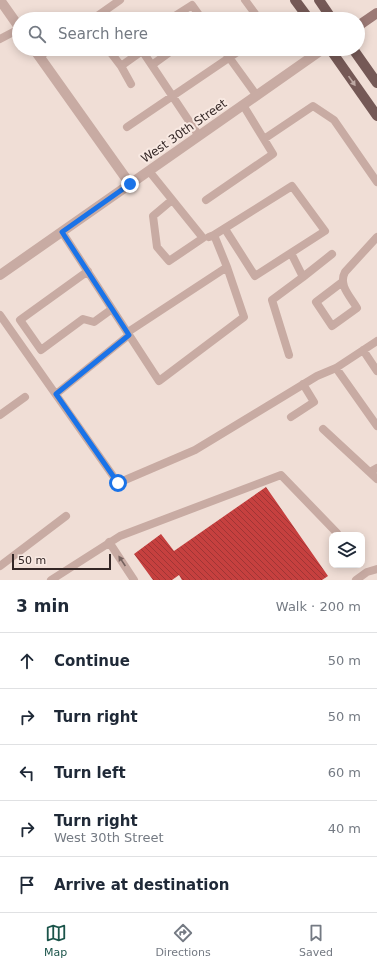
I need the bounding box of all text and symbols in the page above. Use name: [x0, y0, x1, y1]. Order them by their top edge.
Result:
search box: [12, 12, 365, 56]
icon: search: [26, 23, 48, 45]
text: Search here: [58, 25, 148, 43]
one-way arrow: [348, 76, 356, 86]
street label: West 30th Street: [139, 96, 230, 166]
route end: [121, 175, 139, 193]
route start: [109, 474, 127, 492]
map controls: [329, 532, 365, 568]
button: layers: [329, 532, 365, 568]
scale bar: [12, 552, 111, 571]
text: 50 m: [18, 554, 46, 567]
one-way arrow: [118, 556, 126, 566]
text: 3 min: [16, 596, 69, 616]
text: Walk · 200 m: [276, 599, 361, 614]
icon: ahead: [16, 650, 38, 672]
text: Continue: [54, 652, 130, 670]
text: 50 m: [328, 653, 361, 668]
icon: right: [16, 706, 38, 728]
text: Turn right: [54, 708, 138, 726]
text: 50 m: [328, 709, 361, 724]
icon: left: [16, 762, 38, 784]
text: Turn left: [54, 764, 126, 782]
text: 60 m: [328, 765, 361, 780]
text: Turn right: [54, 812, 138, 830]
icon: right: [16, 818, 38, 840]
text: 40 m: [328, 821, 361, 836]
text: West 30th Street: [54, 830, 164, 845]
icon: arrive: [16, 874, 38, 896]
text: Arrive at destination: [54, 876, 229, 894]
tab: Map: [44, 922, 67, 959]
tab: Directions: [155, 922, 211, 959]
tab: Saved: [299, 922, 333, 959]

